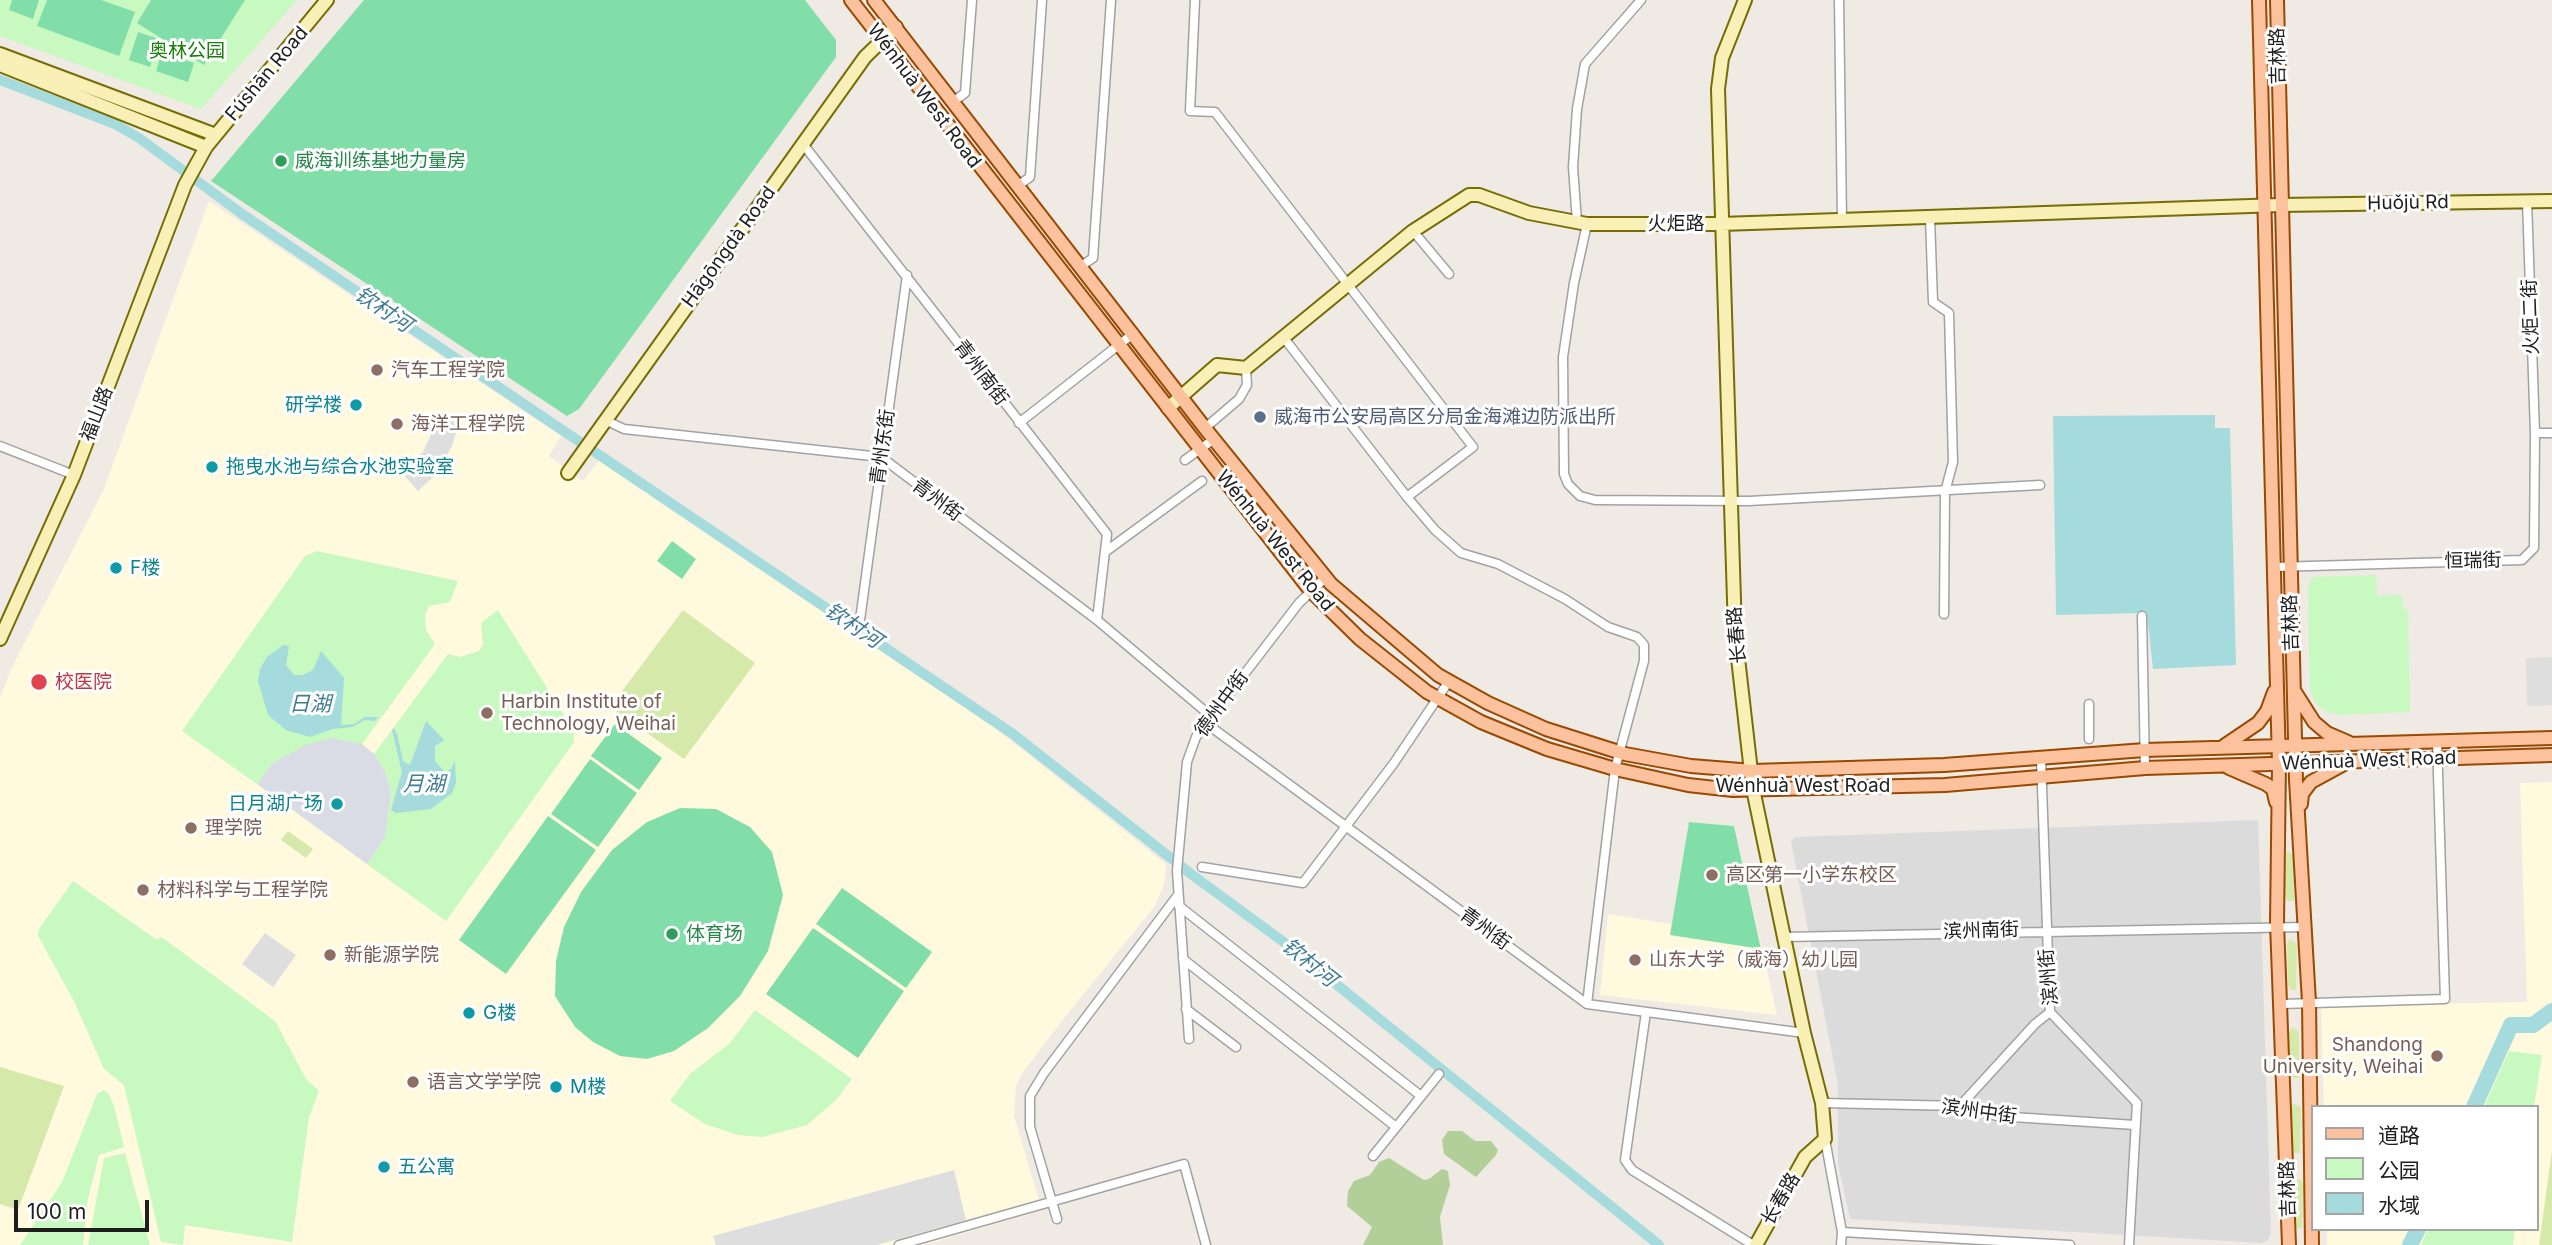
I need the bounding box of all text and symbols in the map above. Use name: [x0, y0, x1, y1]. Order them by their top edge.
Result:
street label: Wénhuà West Road: [862, 19, 986, 173]
street label: Fúshān Road: [221, 22, 313, 126]
street label: 吉林路: [2266, 27, 2290, 85]
park label: 奥林公园: [149, 40, 225, 62]
place label: 威海训练基地力量房: [295, 150, 466, 172]
marker: 威海训练基地力量房: [273, 153, 289, 169]
street label: Hāgōngdà Road: [677, 182, 781, 312]
street label: Huǒjù Rd: [2367, 191, 2449, 215]
street label: 火炬路: [1648, 213, 1704, 235]
street label: 火炬二街: [2518, 279, 2544, 355]
water label: 钦村河: [350, 282, 416, 338]
street label: 青州南街: [949, 336, 1013, 410]
place label: 汽车工程学院: [391, 359, 505, 381]
marker: 汽车工程学院: [369, 362, 385, 378]
street label: 福山路: [76, 383, 118, 445]
place label: 研学楼: [285, 394, 342, 416]
marker: 研学楼: [348, 397, 364, 413]
place label: 威海市公安局高区分局金海滩边防派出所: [1274, 406, 1616, 428]
street label: 青州东街: [866, 408, 900, 486]
marker: 威海市公安局高区分局金海滩边防派出所: [1252, 409, 1268, 425]
place label: 海洋工程学院: [411, 413, 525, 435]
marker: 海洋工程学院: [389, 416, 405, 432]
place label: 拖曳水池与综合水池实验室: [226, 456, 454, 478]
marker: 拖曳水池与综合水池实验室: [204, 459, 220, 475]
street label: Wénhuà West Road: [1211, 466, 1339, 616]
street label: 青州街: [907, 474, 967, 526]
street label: 恒瑞街: [2444, 549, 2502, 573]
place label: F楼: [130, 557, 160, 579]
marker: F楼: [108, 560, 124, 576]
street label: 吉林路: [2279, 594, 2303, 652]
water label: 钦村河: [820, 598, 886, 654]
street label: 长春路: [1723, 606, 1751, 664]
street label: 德州中街: [1190, 667, 1254, 741]
place label: 校医院: [55, 671, 112, 693]
marker: 校医院: [29, 672, 49, 692]
place label: Harbin Institute of Technology, Weihai: [501, 691, 676, 735]
water label: 日湖: [289, 692, 331, 718]
marker: Harbin Institute of Technology, Weihai: [479, 705, 495, 721]
street label: Wénhuà West Road: [2281, 747, 2457, 775]
water label: 月湖: [403, 772, 445, 798]
street label: Wénhuà West Road: [1716, 775, 1890, 797]
place label: 日月湖广场: [228, 793, 323, 815]
marker: 日月湖广场: [329, 796, 345, 812]
place label: 理学院: [205, 817, 262, 839]
marker: 理学院: [183, 820, 199, 836]
place label: 高区第一小学东校区: [1726, 864, 1897, 886]
marker: 高区第一小学东校区: [1704, 867, 1720, 883]
place label: 材料科学与工程学院: [157, 879, 328, 901]
marker: 材料科学与工程学院: [135, 882, 151, 898]
street label: 青州街: [1455, 903, 1515, 955]
street label: 滨州南街: [1943, 918, 2019, 944]
place label: 体育场: [686, 923, 743, 945]
marker: 体育场: [664, 926, 680, 942]
water label: 钦村河: [1277, 933, 1341, 993]
place label: 新能源学院: [344, 944, 439, 966]
marker: 新能源学院: [322, 947, 338, 963]
street label: 滨州街: [2035, 948, 2063, 1006]
place label: 山东大学（威海）幼儿园: [1649, 949, 1858, 971]
marker: 山东大学（威海）幼儿园: [1627, 952, 1643, 968]
place label: G楼: [483, 1002, 516, 1024]
marker: G楼: [461, 1005, 477, 1021]
place label: Shandong University, Weihai: [2263, 1034, 2423, 1078]
marker: Shandong University, Weihai: [2429, 1048, 2445, 1064]
place label: 语言文学学院: [427, 1071, 541, 1093]
marker: 语言文学学院: [405, 1074, 421, 1090]
place label: M楼: [570, 1076, 606, 1098]
marker: M楼: [548, 1079, 564, 1095]
street label: 滨州中街: [1940, 1095, 2018, 1129]
legend: [2310, 1105, 2538, 1231]
text: 道路: [2378, 1123, 2420, 1148]
place label: 五公寓: [398, 1156, 455, 1178]
text: 公园: [2378, 1158, 2420, 1183]
marker: 五公寓: [376, 1159, 392, 1175]
street label: 吉林路: [2276, 1160, 2300, 1218]
street label: 长春路: [1757, 1169, 1805, 1229]
scale bar: [18, 1186, 152, 1230]
text: 水域: [2378, 1193, 2420, 1218]
text: 100 m: [27, 1199, 86, 1224]

